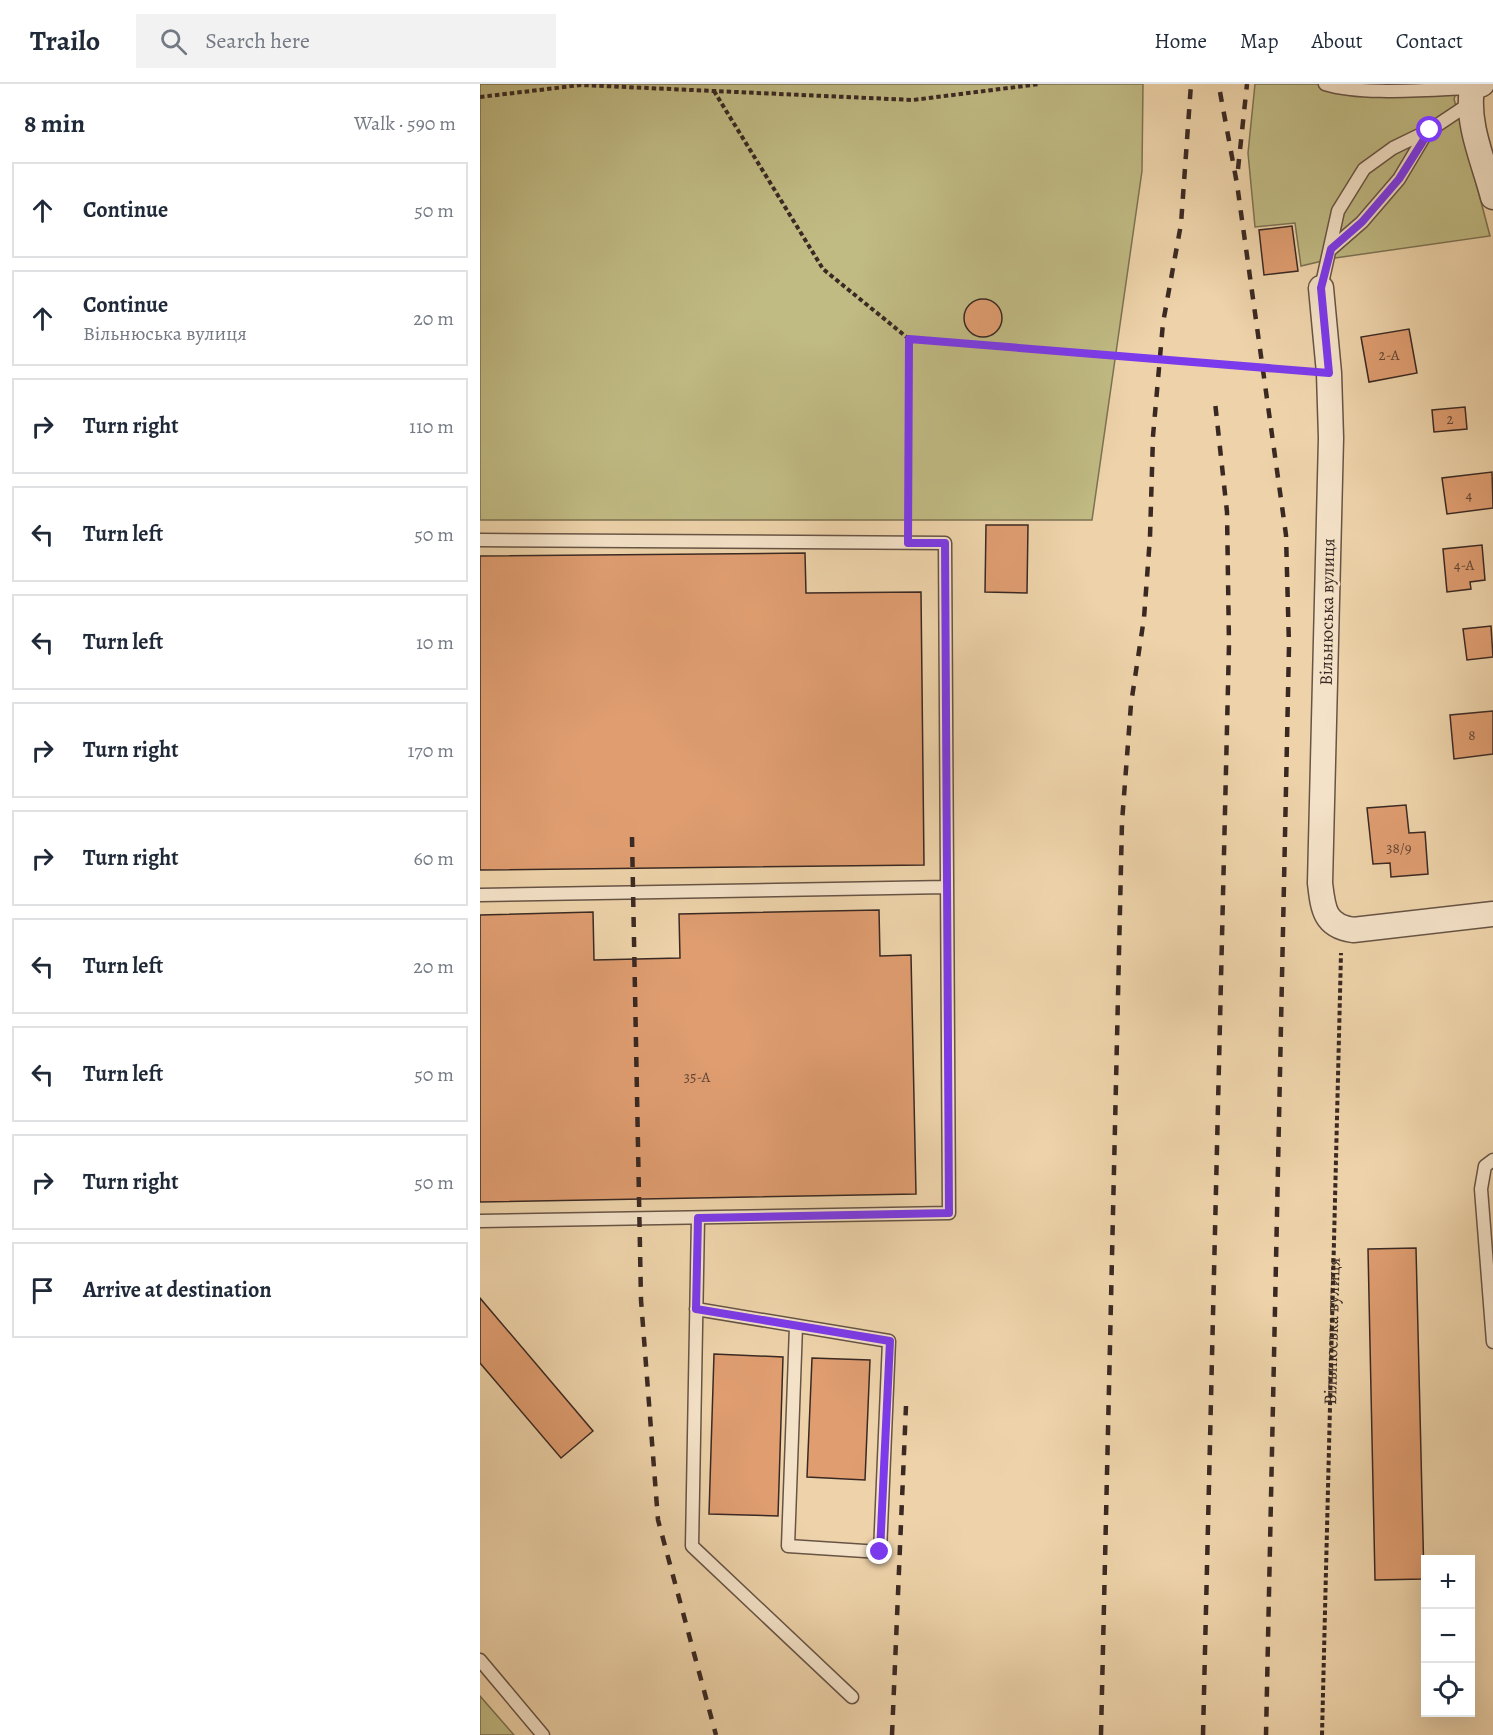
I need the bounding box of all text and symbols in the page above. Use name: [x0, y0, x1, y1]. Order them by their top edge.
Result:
search box: [136, 14, 556, 68]
text: Trailo: [30, 22, 100, 60]
icon: search: [157, 25, 190, 58]
text: Search here: [205, 26, 310, 56]
text: Home: [1154, 27, 1207, 55]
text: Map: [1240, 27, 1278, 55]
text: About: [1311, 27, 1363, 55]
text: Contact: [1396, 27, 1463, 55]
text: 8 min: [24, 106, 85, 141]
text: Walk · 590 m: [354, 110, 456, 137]
route start: [1416, 116, 1442, 142]
icon: ahead: [26, 194, 59, 227]
text: Continue: [83, 195, 168, 225]
text: 50 m: [414, 197, 454, 224]
text: Continue: [83, 290, 168, 320]
icon: ahead: [26, 302, 59, 335]
text: 20 m: [413, 305, 454, 332]
text: Вільнюська вулиця: [83, 320, 247, 347]
house number: 2-А: [1379, 345, 1400, 365]
house number: 2: [1446, 409, 1454, 429]
icon: right: [26, 410, 59, 443]
text: Turn right: [83, 411, 179, 441]
text: 110 m: [409, 413, 454, 440]
house number: 4: [1466, 485, 1473, 505]
icon: left: [26, 518, 59, 551]
text: Turn left: [83, 519, 163, 549]
text: 50 m: [414, 521, 454, 548]
street label: Вільнюська вулиця: [1314, 538, 1340, 686]
house number: 4-А: [1454, 555, 1474, 575]
icon: left: [26, 626, 59, 659]
text: Turn left: [83, 627, 163, 657]
text: 10 m: [416, 629, 454, 656]
house number: 8: [1468, 725, 1476, 745]
icon: right: [26, 734, 59, 767]
text: Turn right: [83, 735, 179, 765]
text: 170 m: [408, 737, 454, 764]
house number: 38/9: [1386, 838, 1412, 858]
icon: right: [26, 842, 59, 875]
text: Turn right: [83, 843, 179, 873]
text: 60 m: [414, 845, 454, 872]
icon: left: [26, 950, 59, 983]
text: Turn left: [83, 951, 163, 981]
text: 20 m: [413, 953, 454, 980]
icon: left: [26, 1058, 59, 1091]
text: Turn left: [83, 1059, 163, 1089]
text: 50 m: [414, 1061, 454, 1088]
house number: 35-А: [684, 1067, 710, 1087]
icon: right: [26, 1166, 59, 1199]
text: Turn right: [83, 1167, 179, 1197]
text: 50 m: [414, 1169, 454, 1196]
street label: Вільнюська вулиця: [1318, 1257, 1346, 1405]
icon: arrive: [26, 1274, 59, 1307]
text: Arrive at destination: [83, 1275, 272, 1305]
route end: [866, 1538, 892, 1564]
map controls: [1421, 1555, 1475, 1717]
button: +: [1421, 1555, 1475, 1609]
button: −: [1421, 1609, 1475, 1663]
button: locate: [1421, 1663, 1475, 1717]

